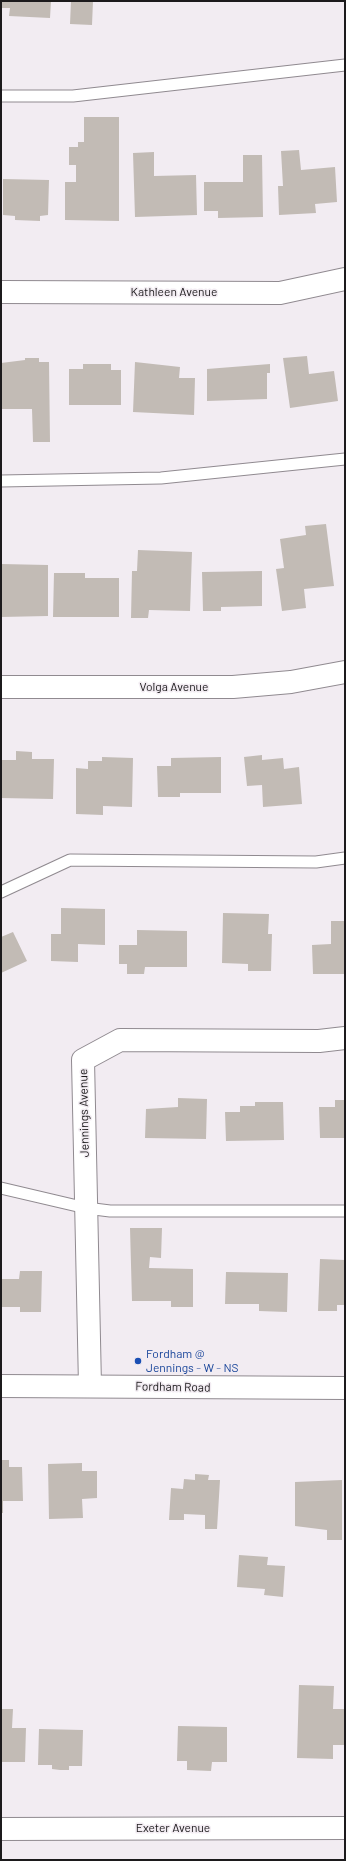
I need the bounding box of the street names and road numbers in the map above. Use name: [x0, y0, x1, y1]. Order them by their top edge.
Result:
street label: Kathleen Avenue: [131, 285, 217, 299]
street label: Volga Avenue: [140, 680, 208, 694]
street label: Jennings Avenue: [76, 1069, 92, 1157]
street label: Fordham Road: [135, 1379, 211, 1395]
street label: Exeter Avenue: [136, 1821, 210, 1835]

